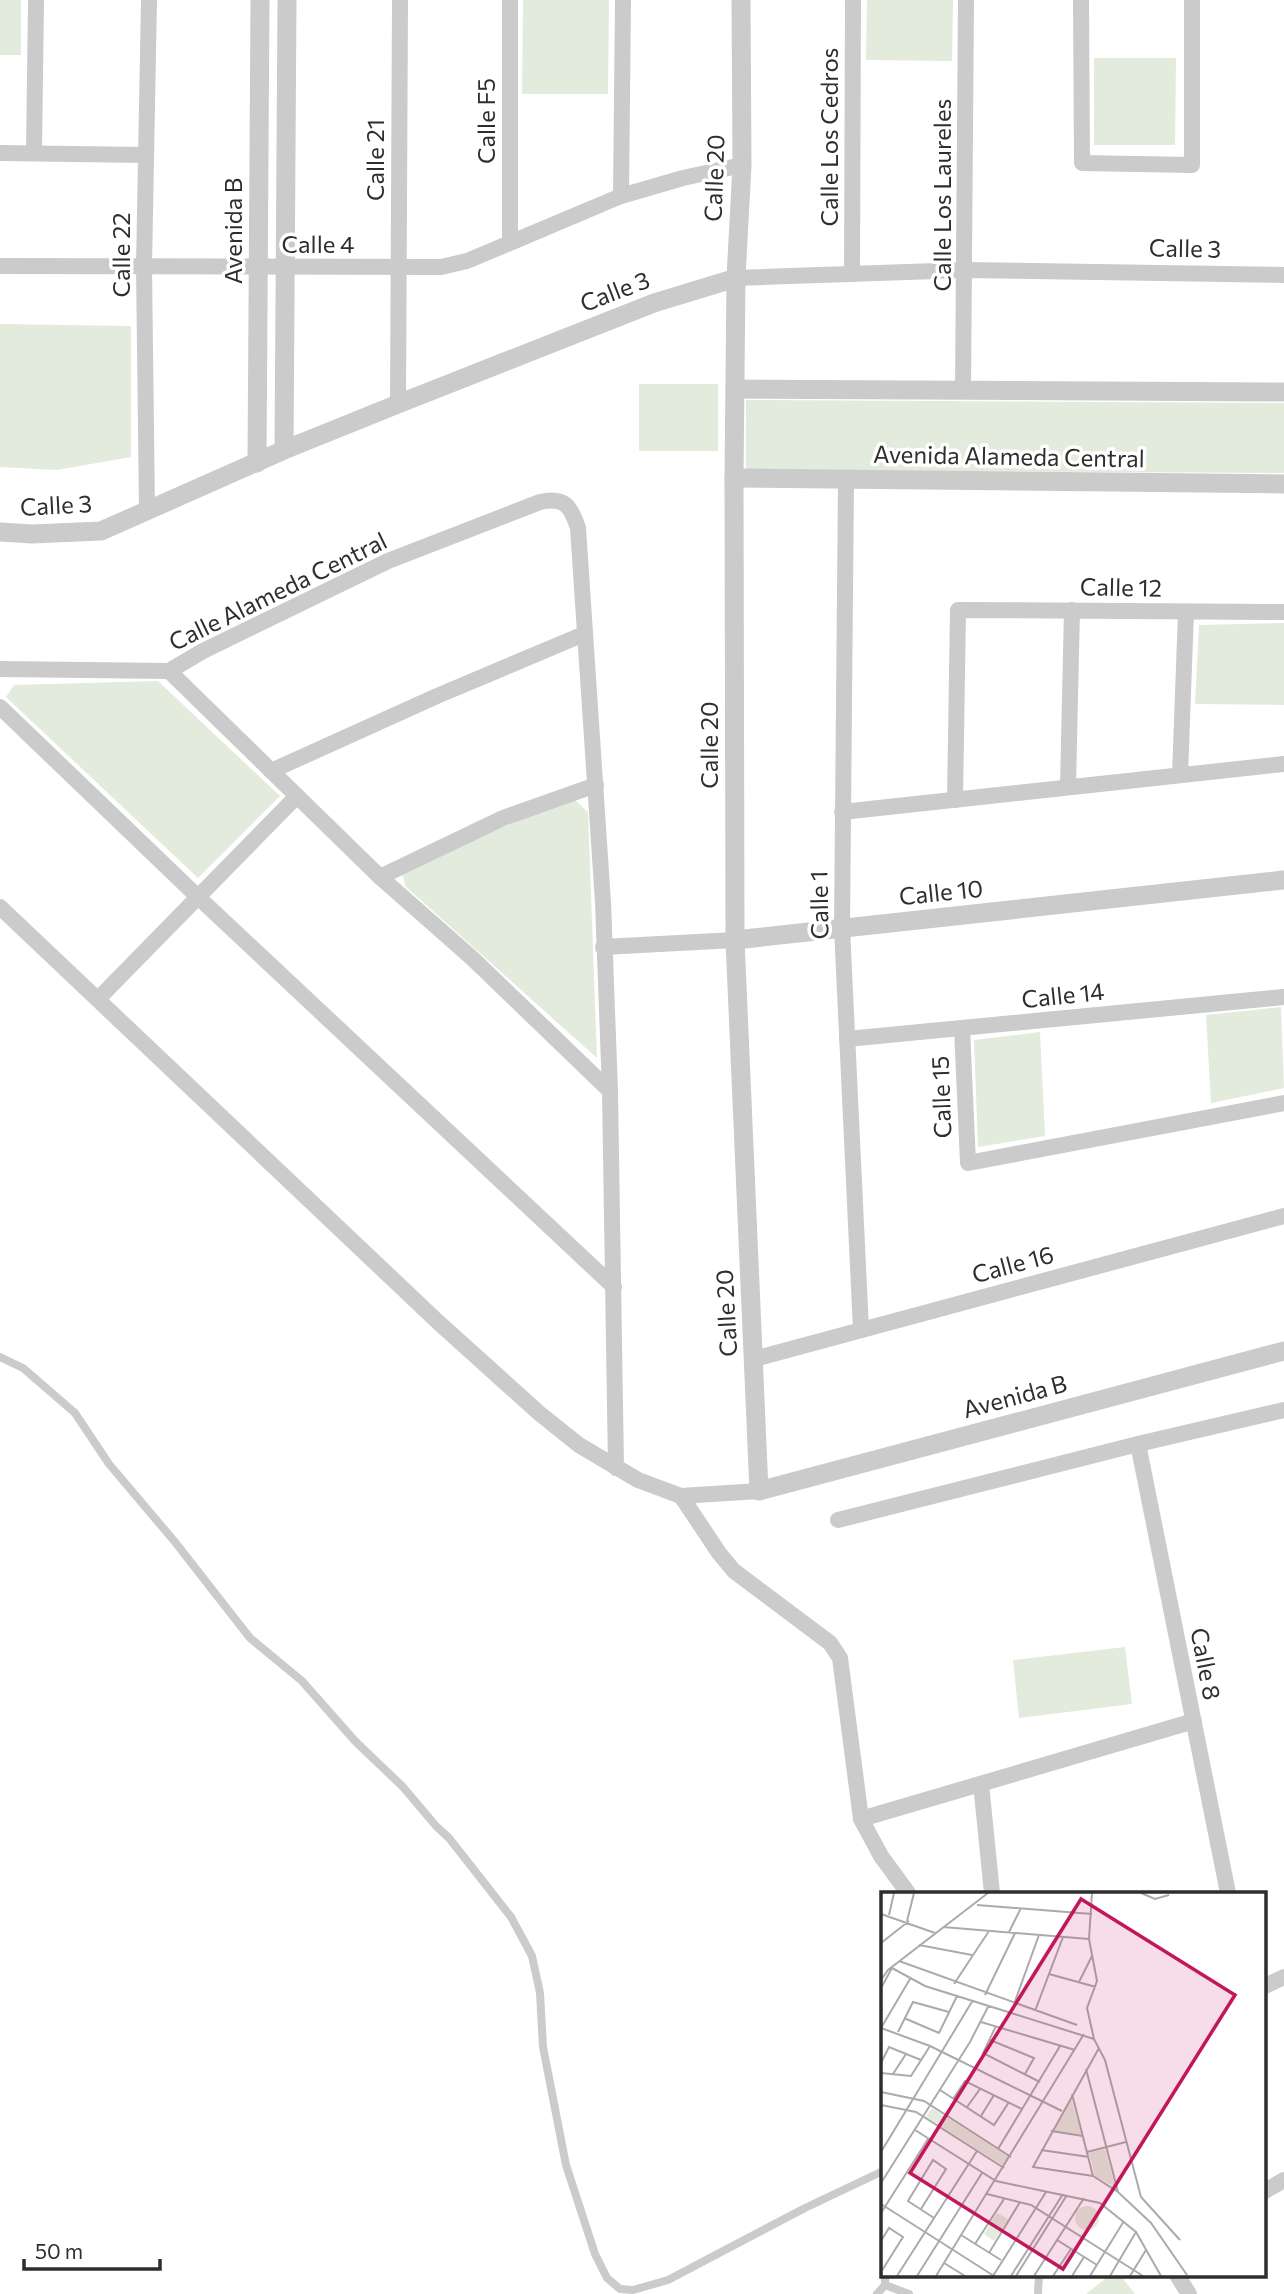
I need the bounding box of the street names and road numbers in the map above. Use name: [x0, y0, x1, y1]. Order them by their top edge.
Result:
street label: Calle Los Cedros: [814, 48, 843, 226]
street label: Calle F5: [471, 78, 500, 164]
street label: Calle Los Laureles: [927, 98, 956, 292]
street label: Calle 21: [360, 119, 389, 201]
street label: Calle 20: [697, 134, 730, 222]
street label: Avenida B: [218, 178, 247, 284]
street label: Calle 22: [106, 212, 135, 298]
street label: Calle 4: [282, 229, 354, 258]
street label: Calle 3: [1149, 232, 1221, 263]
street label: Calle 3: [576, 264, 653, 317]
street label: Avenida Alameda Central: [873, 439, 1145, 472]
street label: Calle 3: [19, 488, 93, 521]
street label: Calle Alameda Central: [164, 525, 391, 656]
street label: Calle 12: [1080, 571, 1162, 602]
street label: Calle 20: [694, 701, 723, 789]
street label: Calle 1: [803, 870, 834, 940]
street label: Calle 10: [897, 873, 984, 910]
street label: Calle 14: [1020, 976, 1106, 1013]
street label: Calle 15: [925, 1055, 956, 1139]
street label: Calle 16: [969, 1239, 1057, 1288]
street label: Calle 20: [709, 1269, 742, 1357]
street label: Avenida B: [959, 1368, 1070, 1423]
street label: Calle 8: [1185, 1625, 1228, 1702]

